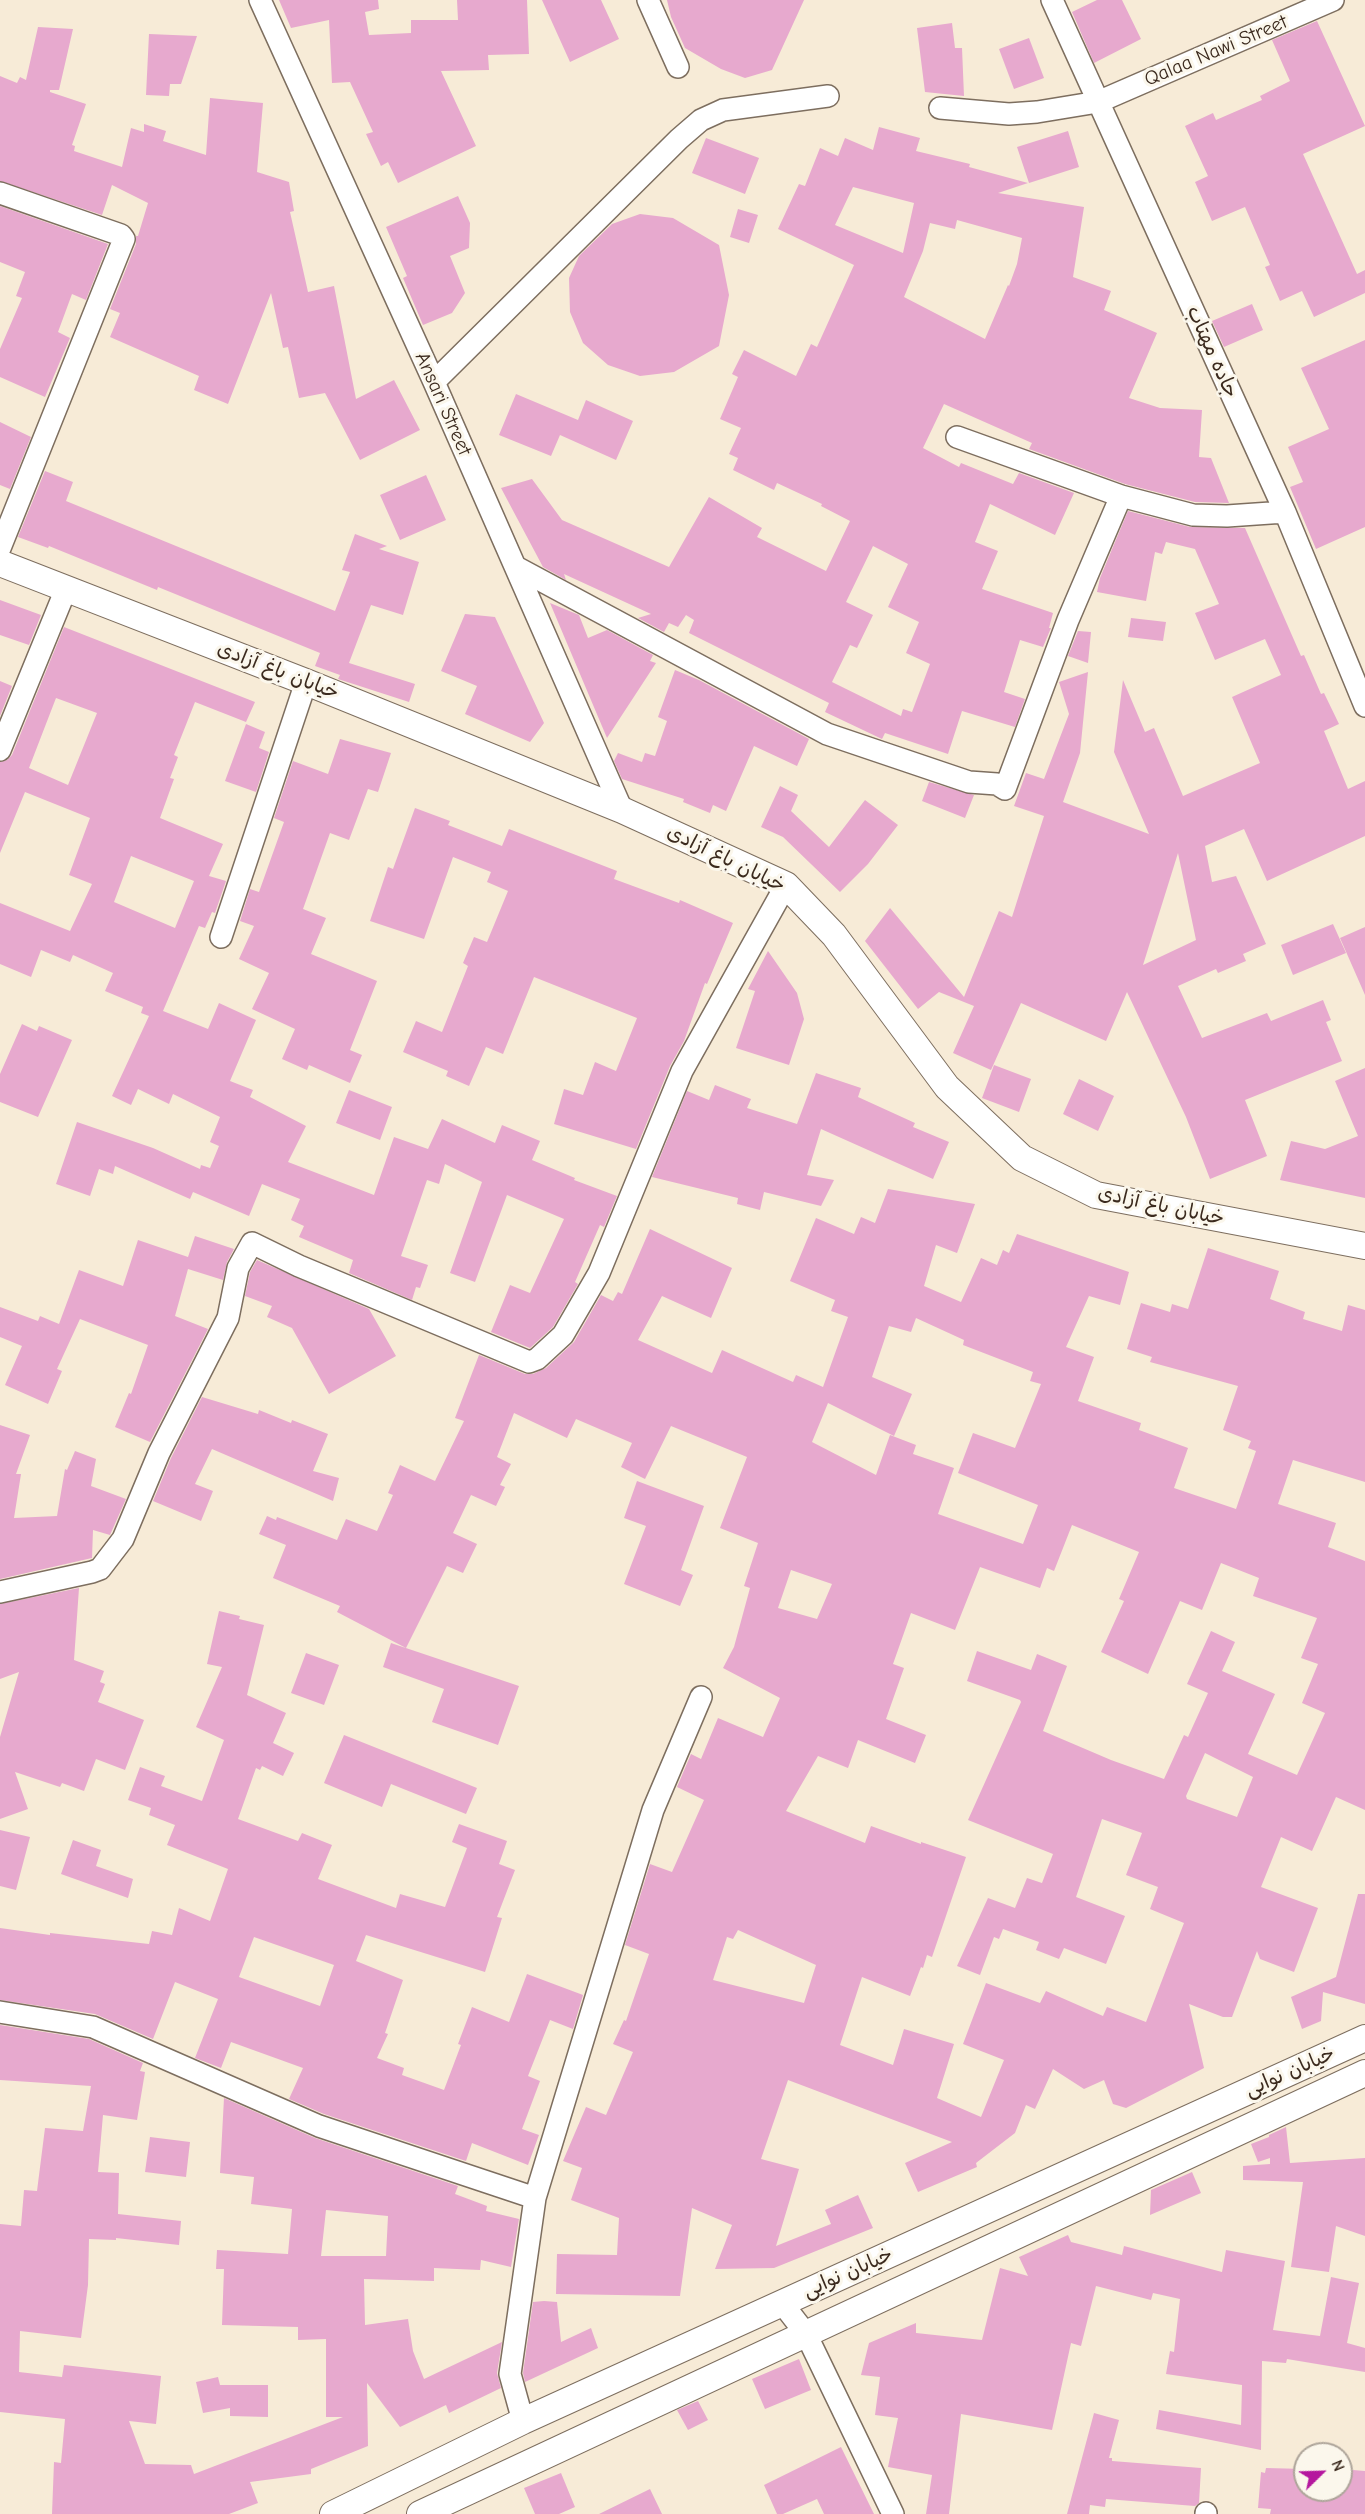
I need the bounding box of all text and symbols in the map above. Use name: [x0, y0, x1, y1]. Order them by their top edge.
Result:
street label: Qalaa Nawi Street: [1141, 10, 1291, 92]
street label: جاده مهتاب: [1181, 302, 1243, 402]
street label: Ansari Street: [410, 349, 476, 459]
street label: خیابان باغ آزادی: [214, 637, 342, 705]
street label: خیابان باغ آزادی: [663, 820, 789, 898]
street label: خیابان باغ آزادی: [1096, 1181, 1226, 1231]
street label: خیابان نوایی: [1241, 2042, 1339, 2102]
street label: خیابان نوایی: [799, 2243, 897, 2303]
north arrow: [1293, 2442, 1353, 2502]
text: N: [1327, 2457, 1348, 2474]

